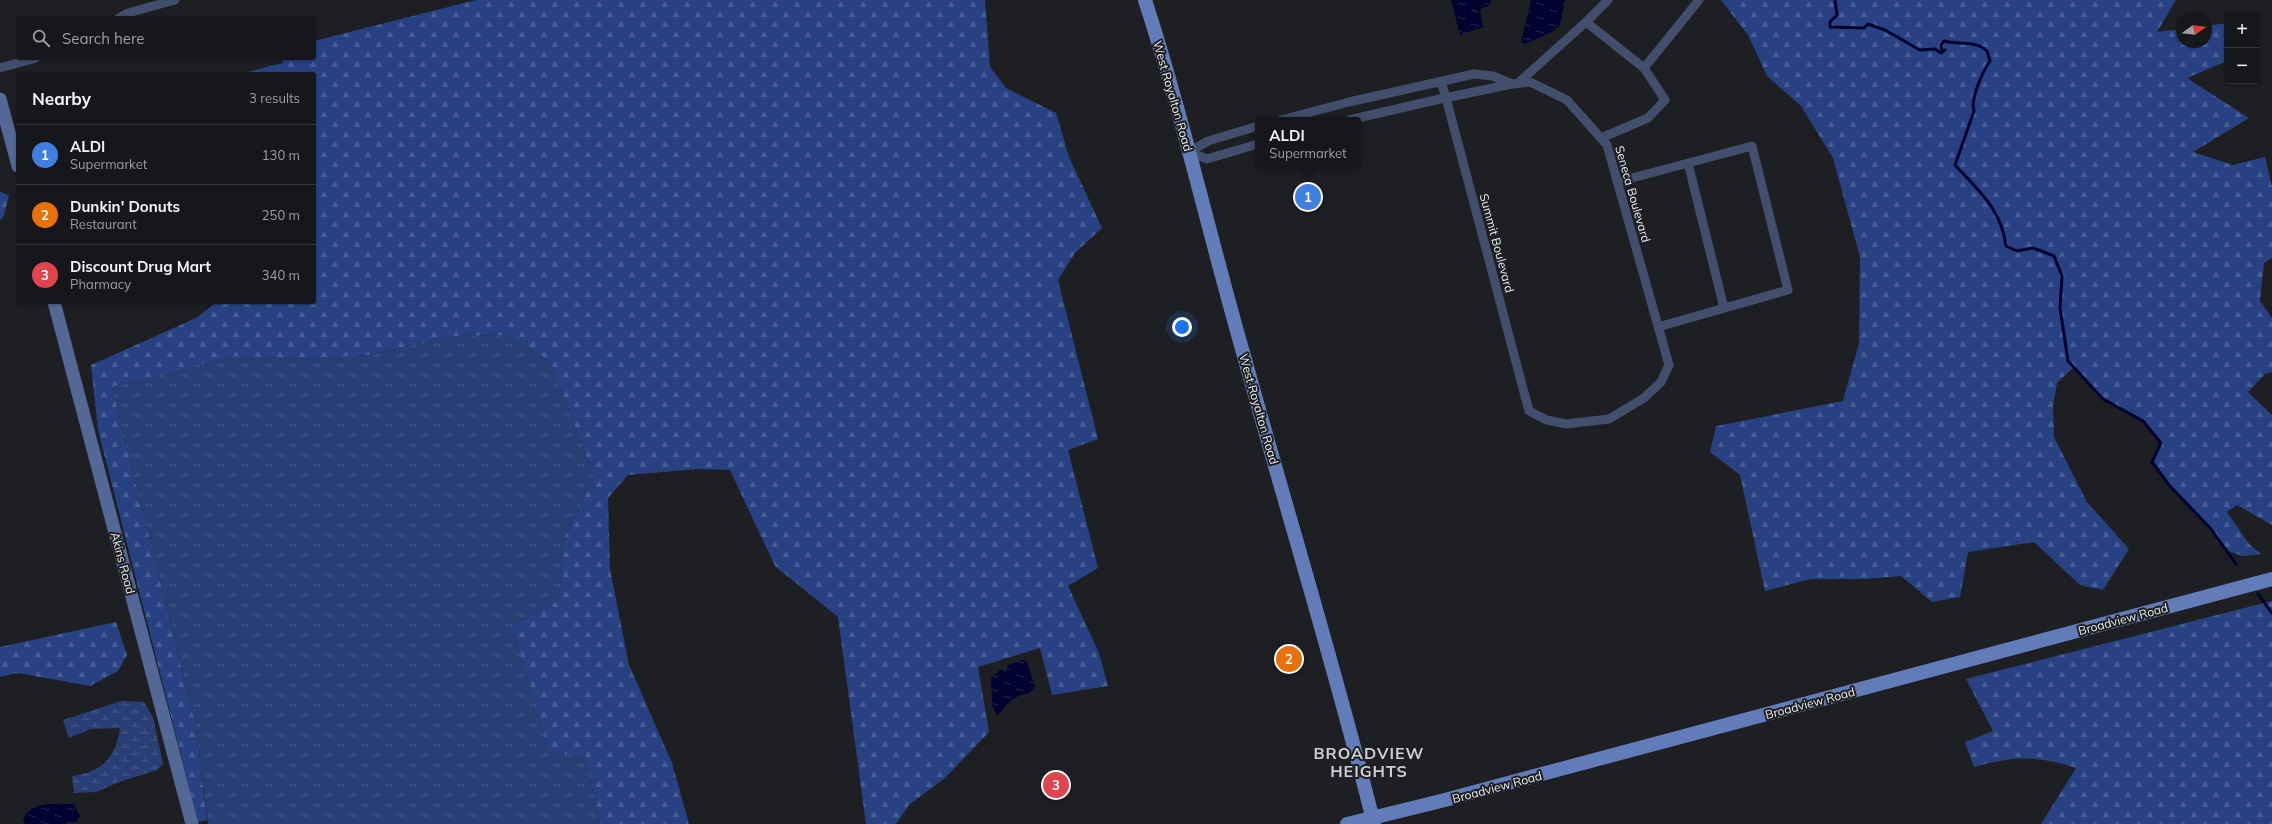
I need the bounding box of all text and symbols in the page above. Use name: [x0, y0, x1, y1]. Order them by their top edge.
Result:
north arrow: [2176, 12, 2212, 48]
map controls: [2224, 12, 2260, 84]
button: +: [2224, 12, 2260, 48]
search box: [16, 16, 316, 60]
icon: search: [30, 27, 52, 49]
text: Search here: [62, 29, 144, 48]
street label: West Royalton Road: [1150, 39, 1196, 153]
button: −: [2224, 48, 2260, 84]
text: Nearby: [32, 88, 91, 109]
text: 3 results: [249, 90, 300, 106]
popup: [1255, 117, 1361, 169]
text: ALDI: [1269, 126, 1305, 145]
text: ALDI: [70, 137, 105, 156]
street label: Seneca Boulevard: [1612, 144, 1654, 244]
text: Supermarket: [1269, 145, 1347, 161]
text: 1: [41, 147, 49, 163]
text: 130 m: [262, 147, 300, 163]
text: Supermarket: [70, 156, 147, 172]
pin: 1: [1295, 182, 1321, 212]
street label: Summit Boulevard: [1477, 192, 1517, 294]
text: Dunkin' Donuts: [70, 197, 180, 216]
text: 2: [41, 207, 49, 223]
text: 250 m: [262, 207, 300, 223]
text: Restaurant: [70, 216, 137, 232]
text: Discount Drug Mart: [70, 257, 211, 276]
text: 3: [41, 267, 49, 283]
text: 340 m: [262, 267, 300, 283]
text: Pharmacy: [70, 276, 131, 292]
your location: [1172, 317, 1192, 337]
street label: West Royalton Road: [1236, 352, 1282, 466]
street label: Akins Road: [108, 530, 138, 596]
street label: Broadview Road: [2076, 600, 2170, 638]
pin: 2: [1276, 644, 1302, 674]
street label: Broadview Road: [1763, 684, 1857, 722]
district label: BROADVIEW HEIGHTS: [1314, 743, 1424, 781]
street label: Broadview Road: [1450, 768, 1544, 806]
pin: 3: [1043, 770, 1069, 800]

